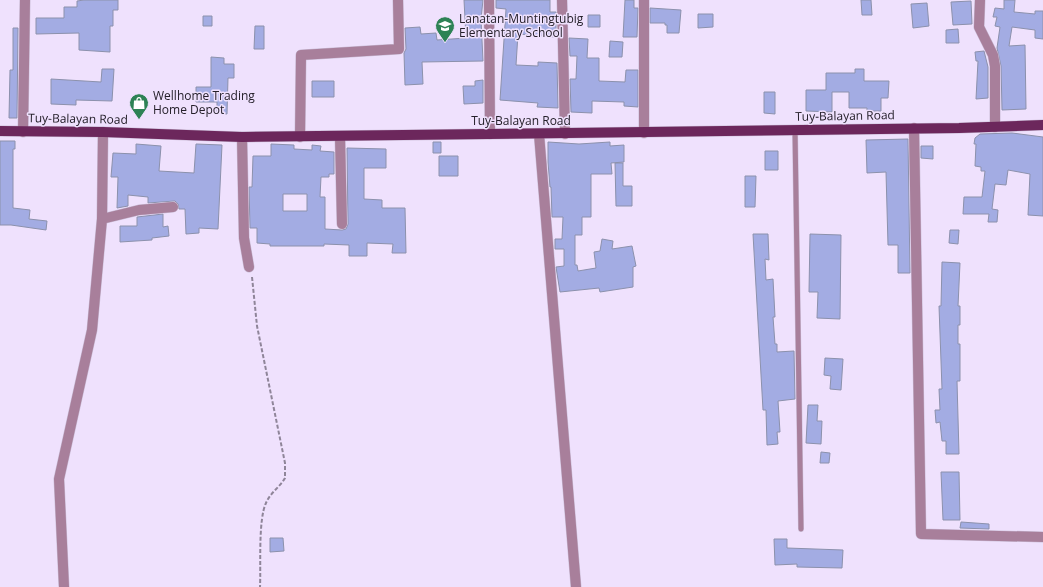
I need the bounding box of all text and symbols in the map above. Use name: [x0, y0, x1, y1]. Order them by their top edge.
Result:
place label: Lanatan-Muntingtubig Elementary School: [459, 10, 584, 41]
school or university icon: Lanatan-Muntingtubig Elementary School: [434, 15, 456, 43]
place label: Wellhome Trading Home Depot: [153, 87, 255, 118]
shop icon: Wellhome Trading Home Depot: [128, 92, 150, 120]
street label: Tuy-Balayan Road: [795, 106, 895, 125]
street label: Tuy-Balayan Road: [28, 109, 128, 128]
street label: Tuy-Balayan Road: [471, 112, 571, 129]

